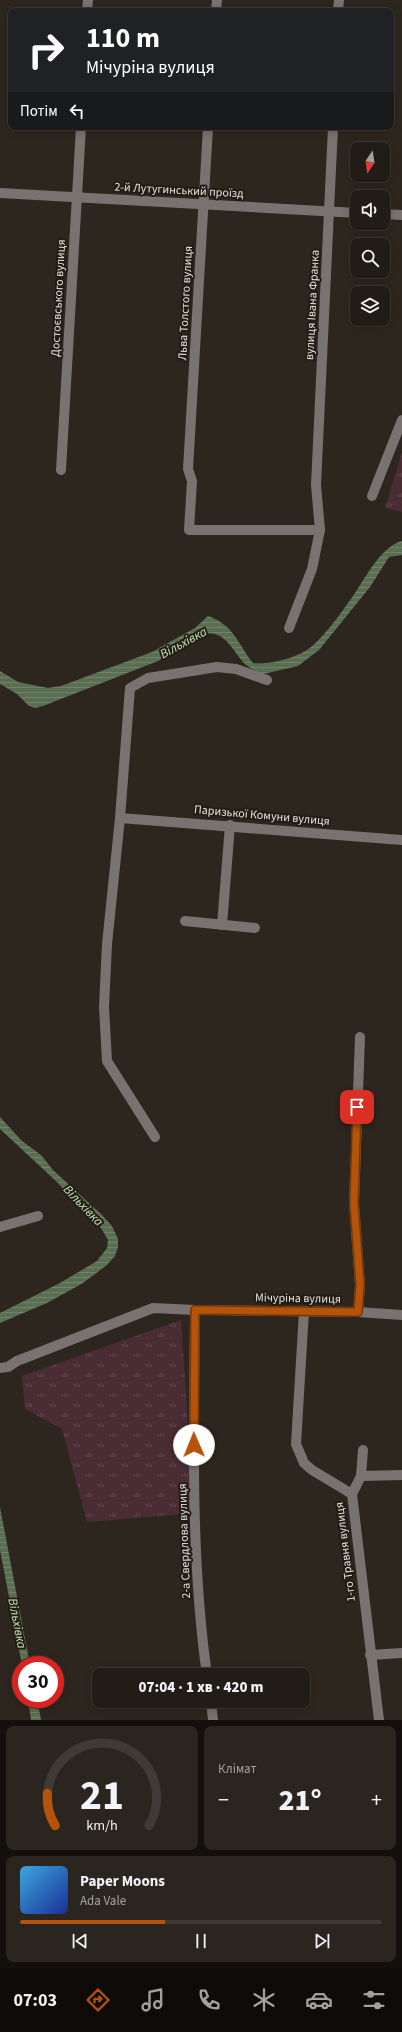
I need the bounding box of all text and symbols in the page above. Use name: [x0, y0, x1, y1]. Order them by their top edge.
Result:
text: 110 m: [86, 18, 160, 58]
icon: right: [20, 24, 72, 76]
text: Мічуріна вулиця: [86, 55, 215, 80]
icon: left: [66, 100, 88, 122]
text: Потім: [20, 101, 58, 122]
north arrow: [350, 142, 390, 182]
map controls: [350, 142, 390, 326]
street label: 2-й Лутугинський проїзд: [114, 179, 245, 202]
button: sound: [350, 190, 390, 230]
button: search: [350, 238, 390, 278]
street label: Достоєвського вулиця: [47, 239, 70, 357]
street label: Льва Толстого вулиця: [174, 245, 197, 361]
street label: вулиця Івана Франка: [301, 249, 324, 361]
button: layers: [350, 286, 390, 326]
water label: Вільхівка: [157, 623, 210, 663]
street label: Паризької Комуни вулиця: [193, 801, 331, 830]
pin: [340, 1090, 374, 1124]
icon: arrive: [346, 1096, 368, 1118]
water label: Вільхівка: [59, 1181, 107, 1230]
street label: Мічуріна вулиця: [255, 1289, 341, 1308]
position arrow: [173, 1424, 215, 1466]
street label: 2-а Свердлова вулиця: [174, 1483, 195, 1599]
street label: 1-го Травня вулиця: [331, 1501, 360, 1603]
water label: Вільхівка: [3, 1596, 31, 1650]
speed limit sign: 30: [12, 1656, 64, 1708]
text: 07:04 · 1 хв · 420 m: [139, 1677, 263, 1698]
text: Клімат: [218, 1760, 256, 1778]
text: 21: [80, 1766, 124, 1826]
text: 21°: [278, 1779, 322, 1822]
text: −: [218, 1784, 229, 1816]
text: +: [371, 1784, 382, 1816]
text: km/h: [86, 1815, 118, 1836]
text: Paper Moons: [80, 1871, 165, 1892]
text: Ada Vale: [80, 1892, 126, 1910]
icon: previous: [69, 1930, 91, 1952]
icon: pause: [190, 1930, 212, 1952]
icon: next: [311, 1930, 333, 1952]
icon: directions: [84, 1986, 112, 2014]
icon: music: [139, 1986, 167, 2014]
icon: phone: [195, 1986, 223, 2014]
icon: climate: [250, 1986, 278, 2014]
icon: car: [305, 1986, 333, 2014]
icon: filters: [360, 1986, 388, 2014]
text: 07:03: [14, 1988, 57, 2013]

